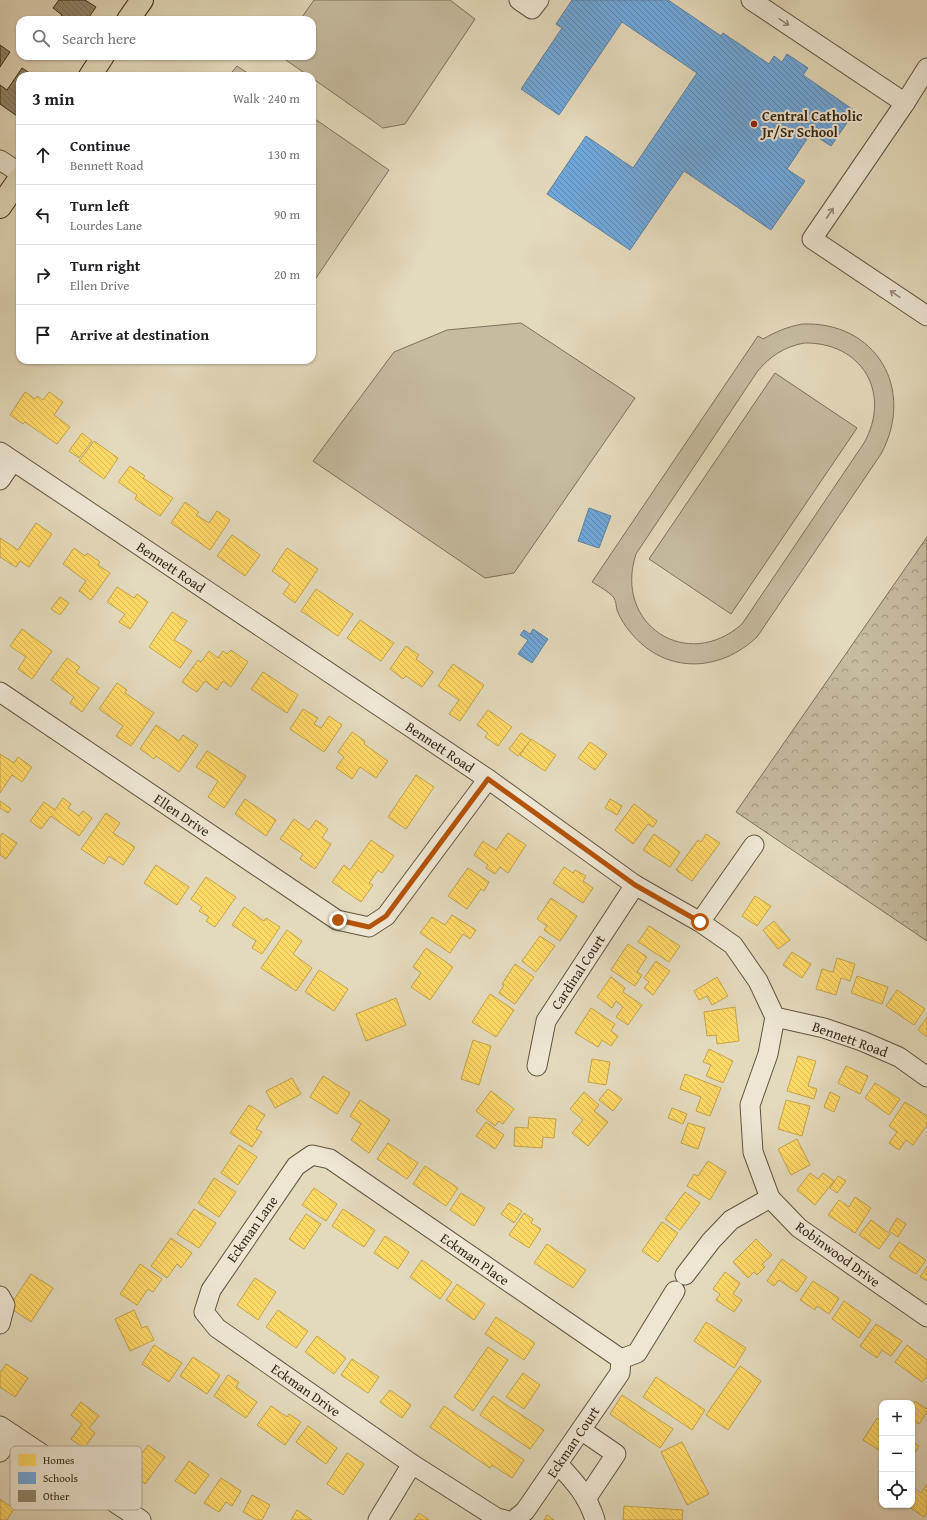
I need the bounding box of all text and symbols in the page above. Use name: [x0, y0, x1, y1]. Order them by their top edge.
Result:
search box: [16, 16, 316, 60]
one-way arrow: [778, 18, 789, 26]
icon: search: [30, 27, 52, 49]
text: Search here: [62, 28, 136, 49]
text: 3 min: [32, 86, 74, 111]
text: Walk · 240 m: [233, 89, 300, 108]
place label: Central Catholic Jr/Sr School: [760, 106, 863, 142]
marker: Central Catholic Jr/Sr School: [749, 119, 759, 129]
text: Continue: [70, 135, 131, 156]
icon: ahead: [32, 144, 54, 166]
text: 130 m: [268, 145, 300, 164]
text: Bennett Road: [70, 156, 143, 175]
text: Turn left: [70, 195, 129, 216]
icon: left: [32, 204, 54, 226]
text: 90 m: [274, 205, 300, 224]
one-way arrow: [826, 208, 834, 219]
text: Lourdes Lane: [70, 216, 142, 235]
text: Turn right: [70, 255, 141, 276]
icon: right: [32, 264, 54, 286]
text: 20 m: [274, 265, 300, 284]
text: Ellen Drive: [70, 276, 129, 295]
one-way arrow: [889, 290, 900, 298]
icon: arrive: [32, 324, 54, 346]
text: Arrive at destination: [70, 324, 209, 345]
street label: Bennett Road: [133, 537, 210, 598]
street label: Bennett Road: [402, 717, 479, 778]
street label: Ellen Drive: [150, 789, 214, 841]
route end: [329, 911, 347, 929]
route start: [691, 913, 709, 931]
street label: Cardinal Court: [546, 931, 610, 1013]
street label: Bennett Road: [809, 1016, 891, 1062]
street label: Eckman Lane: [222, 1191, 283, 1266]
street label: Robinwood Drive: [792, 1216, 885, 1292]
street label: Eckman Place: [436, 1228, 514, 1290]
street label: Eckman Drive: [267, 1359, 345, 1422]
map controls: [879, 1400, 915, 1508]
button: +: [879, 1400, 915, 1436]
street label: Eckman Court: [542, 1402, 604, 1482]
button: −: [879, 1436, 915, 1472]
legend: [10, 1446, 142, 1510]
text: Homes: [43, 1452, 74, 1468]
text: Schools: [43, 1470, 78, 1486]
button: locate: [879, 1472, 915, 1508]
text: Other: [43, 1488, 70, 1504]

